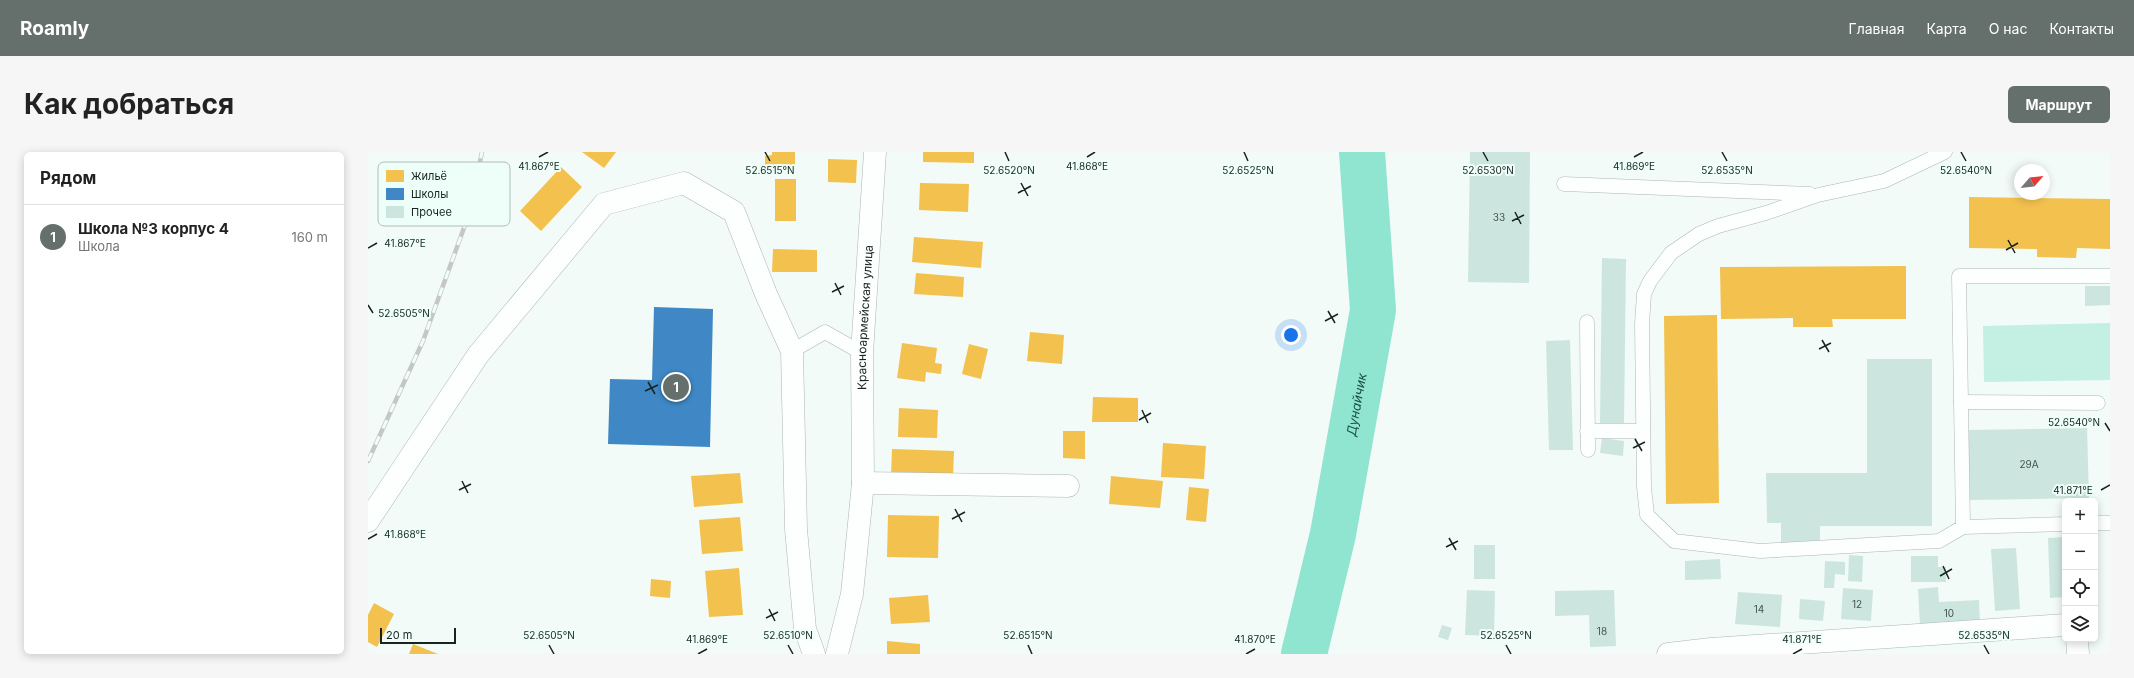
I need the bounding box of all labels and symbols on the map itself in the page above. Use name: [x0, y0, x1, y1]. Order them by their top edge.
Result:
text: 41.867°E: [518, 160, 560, 172]
text: 41.868°E: [1066, 160, 1108, 172]
text: 41.869°E: [1613, 160, 1655, 172]
legend: [378, 162, 510, 226]
text: 52.6515°N: [745, 164, 795, 176]
text: 52.6520°N: [983, 164, 1035, 176]
text: 52.6525°N: [1222, 164, 1274, 176]
text: 52.6530°N: [1462, 164, 1514, 176]
text: 52.6535°N: [1701, 164, 1753, 176]
text: 52.6540°N: [1940, 164, 1992, 176]
north arrow: [2014, 164, 2050, 200]
text: Жильё: [411, 169, 447, 183]
text: Школы: [411, 187, 448, 201]
text: Прочее: [411, 205, 452, 219]
house number: 33: [1493, 211, 1505, 223]
text: 41.867°E: [384, 237, 426, 249]
street label: Красноармейская улица: [854, 244, 876, 390]
text: 52.6505°N: [378, 307, 430, 319]
your location: [1281, 325, 1301, 345]
water label: Дунайчик: [1342, 371, 1370, 438]
pin: 1: [663, 372, 689, 402]
text: 52.6540°N: [2048, 416, 2100, 428]
house number: 29А: [2019, 458, 2039, 470]
text: 41.871°E: [2053, 484, 2093, 496]
text: 41.868°E: [384, 528, 426, 540]
house number: 12: [1852, 598, 1862, 610]
house number: 14: [1754, 603, 1764, 615]
house number: 10: [1944, 607, 1954, 619]
house number: 18: [1597, 625, 1607, 637]
scale bar: [380, 626, 456, 645]
text: 52.6505°N: [523, 629, 575, 641]
text: 52.6510°N: [763, 629, 813, 641]
text: 52.6515°N: [1003, 629, 1053, 641]
text: 52.6525°N: [1480, 629, 1532, 641]
text: 52.6535°N: [1958, 629, 2010, 641]
text: 41.869°E: [686, 633, 728, 645]
text: 41.870°E: [1234, 633, 1276, 645]
text: 41.871°E: [1782, 633, 1822, 645]

